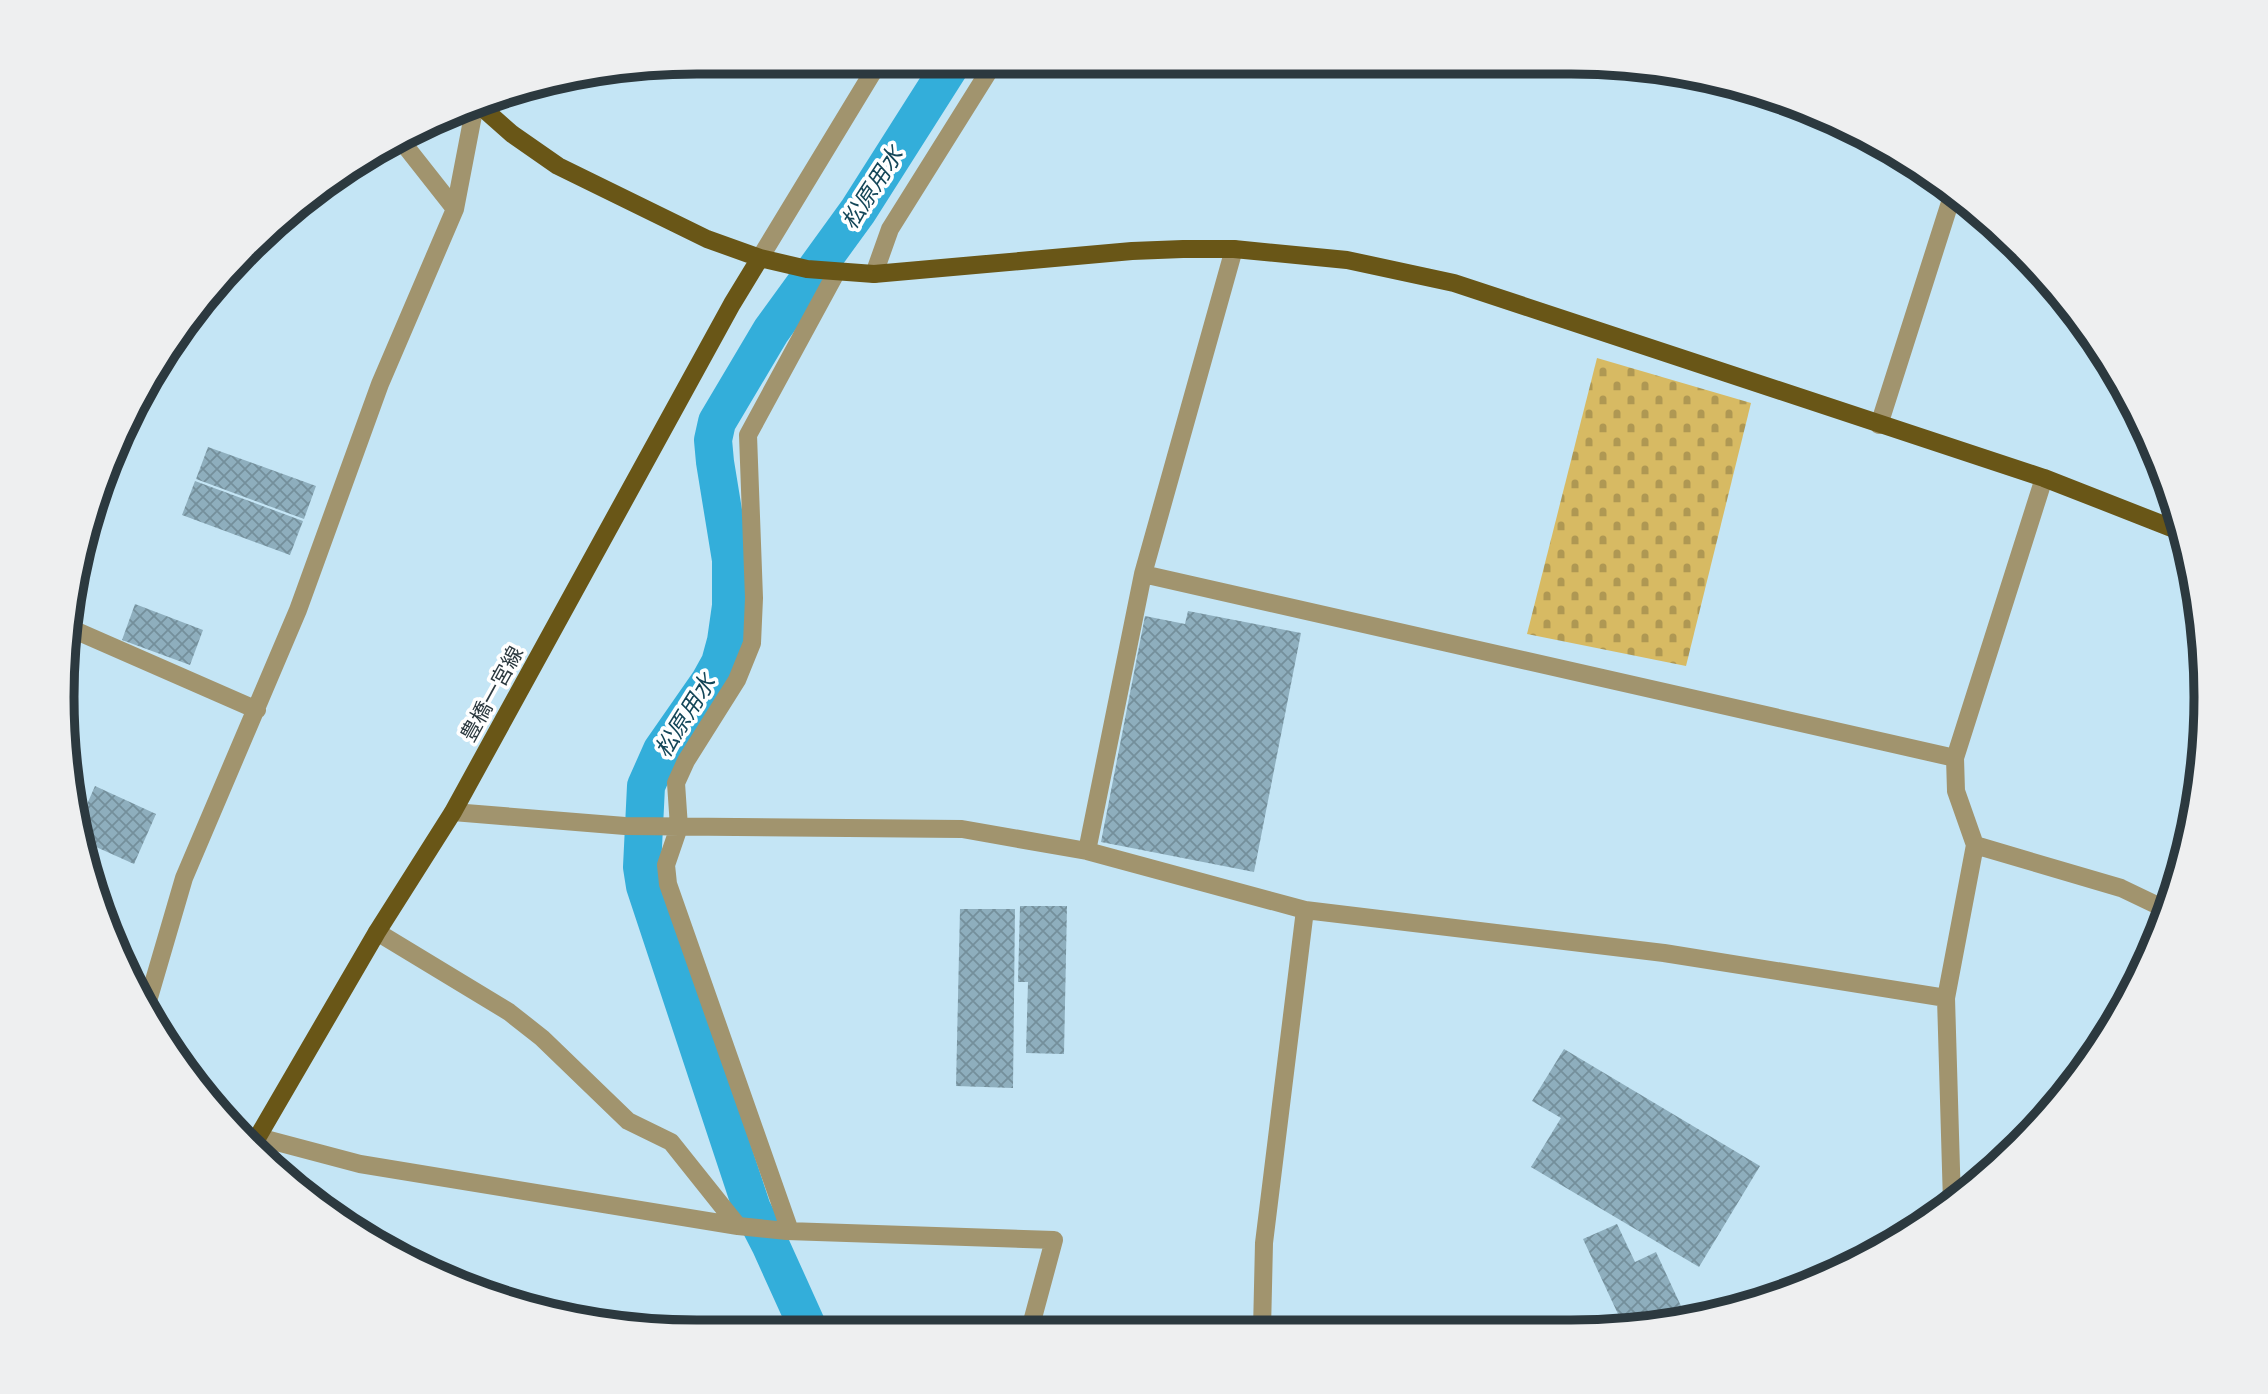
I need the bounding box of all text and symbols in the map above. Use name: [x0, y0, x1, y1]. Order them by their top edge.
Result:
water label: 松原用水: [834, 139, 910, 234]
street label: 豊橋一宮線: [454, 641, 528, 746]
water label: 松原用水: [648, 666, 723, 762]

